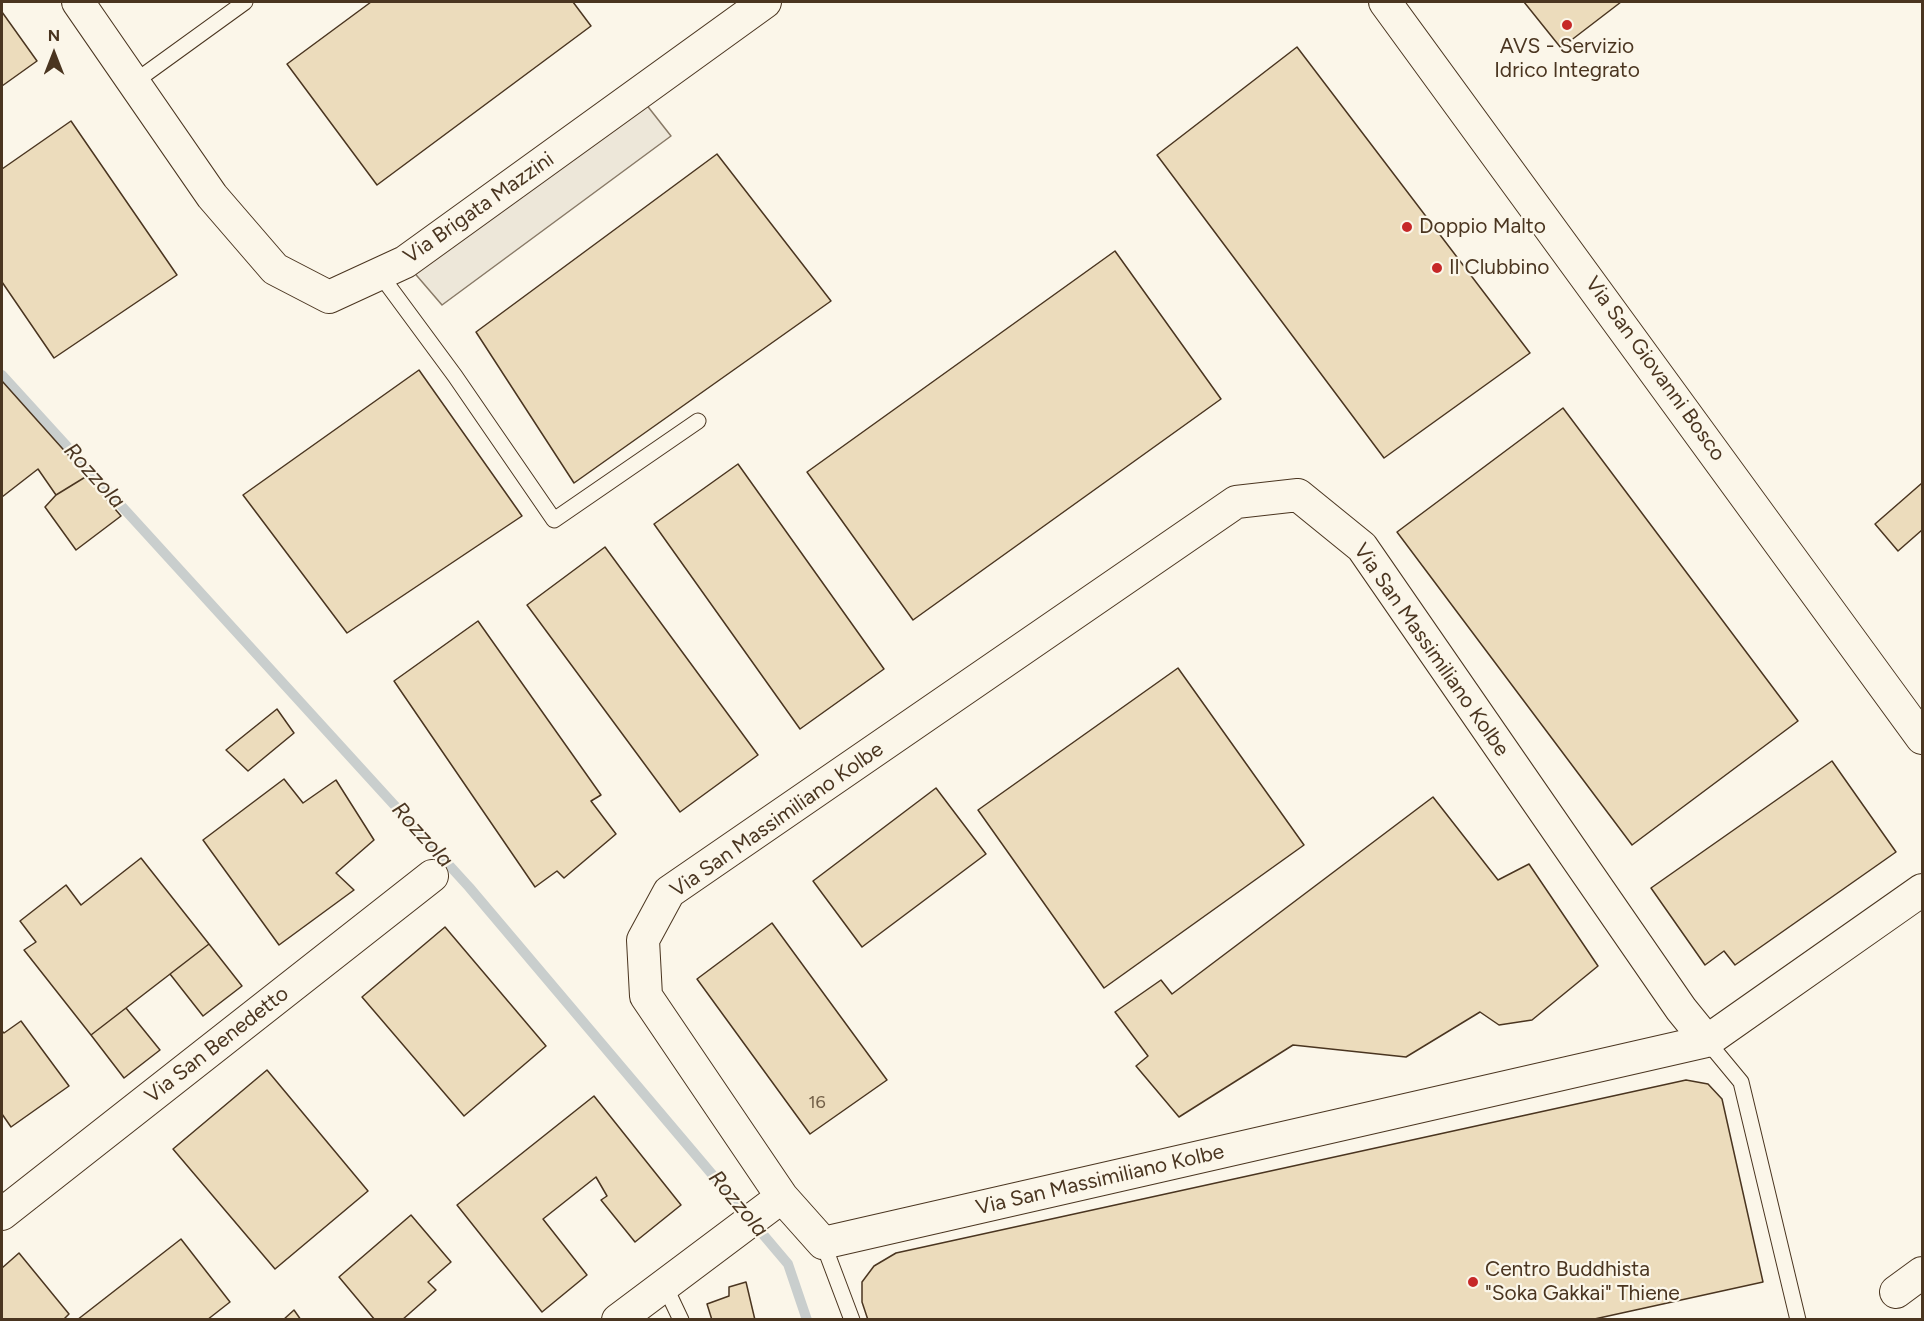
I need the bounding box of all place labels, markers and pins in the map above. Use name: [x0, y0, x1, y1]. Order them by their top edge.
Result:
marker: AVS - Servizio Idrico Integrato: [1560, 18, 1574, 32]
place label: AVS - Servizio Idrico Integrato: [1494, 34, 1640, 84]
place label: Doppio Malto: [1419, 214, 1546, 240]
marker: Doppio Malto: [1400, 220, 1414, 234]
place label: Il Clubbino: [1449, 255, 1549, 281]
marker: Il Clubbino: [1430, 261, 1444, 275]
place label: Centro Buddhista "Soka Gakkai" Thiene: [1485, 1257, 1680, 1307]
marker: Centro Buddhista "Soka Gakkai" Thiene: [1466, 1275, 1480, 1289]

